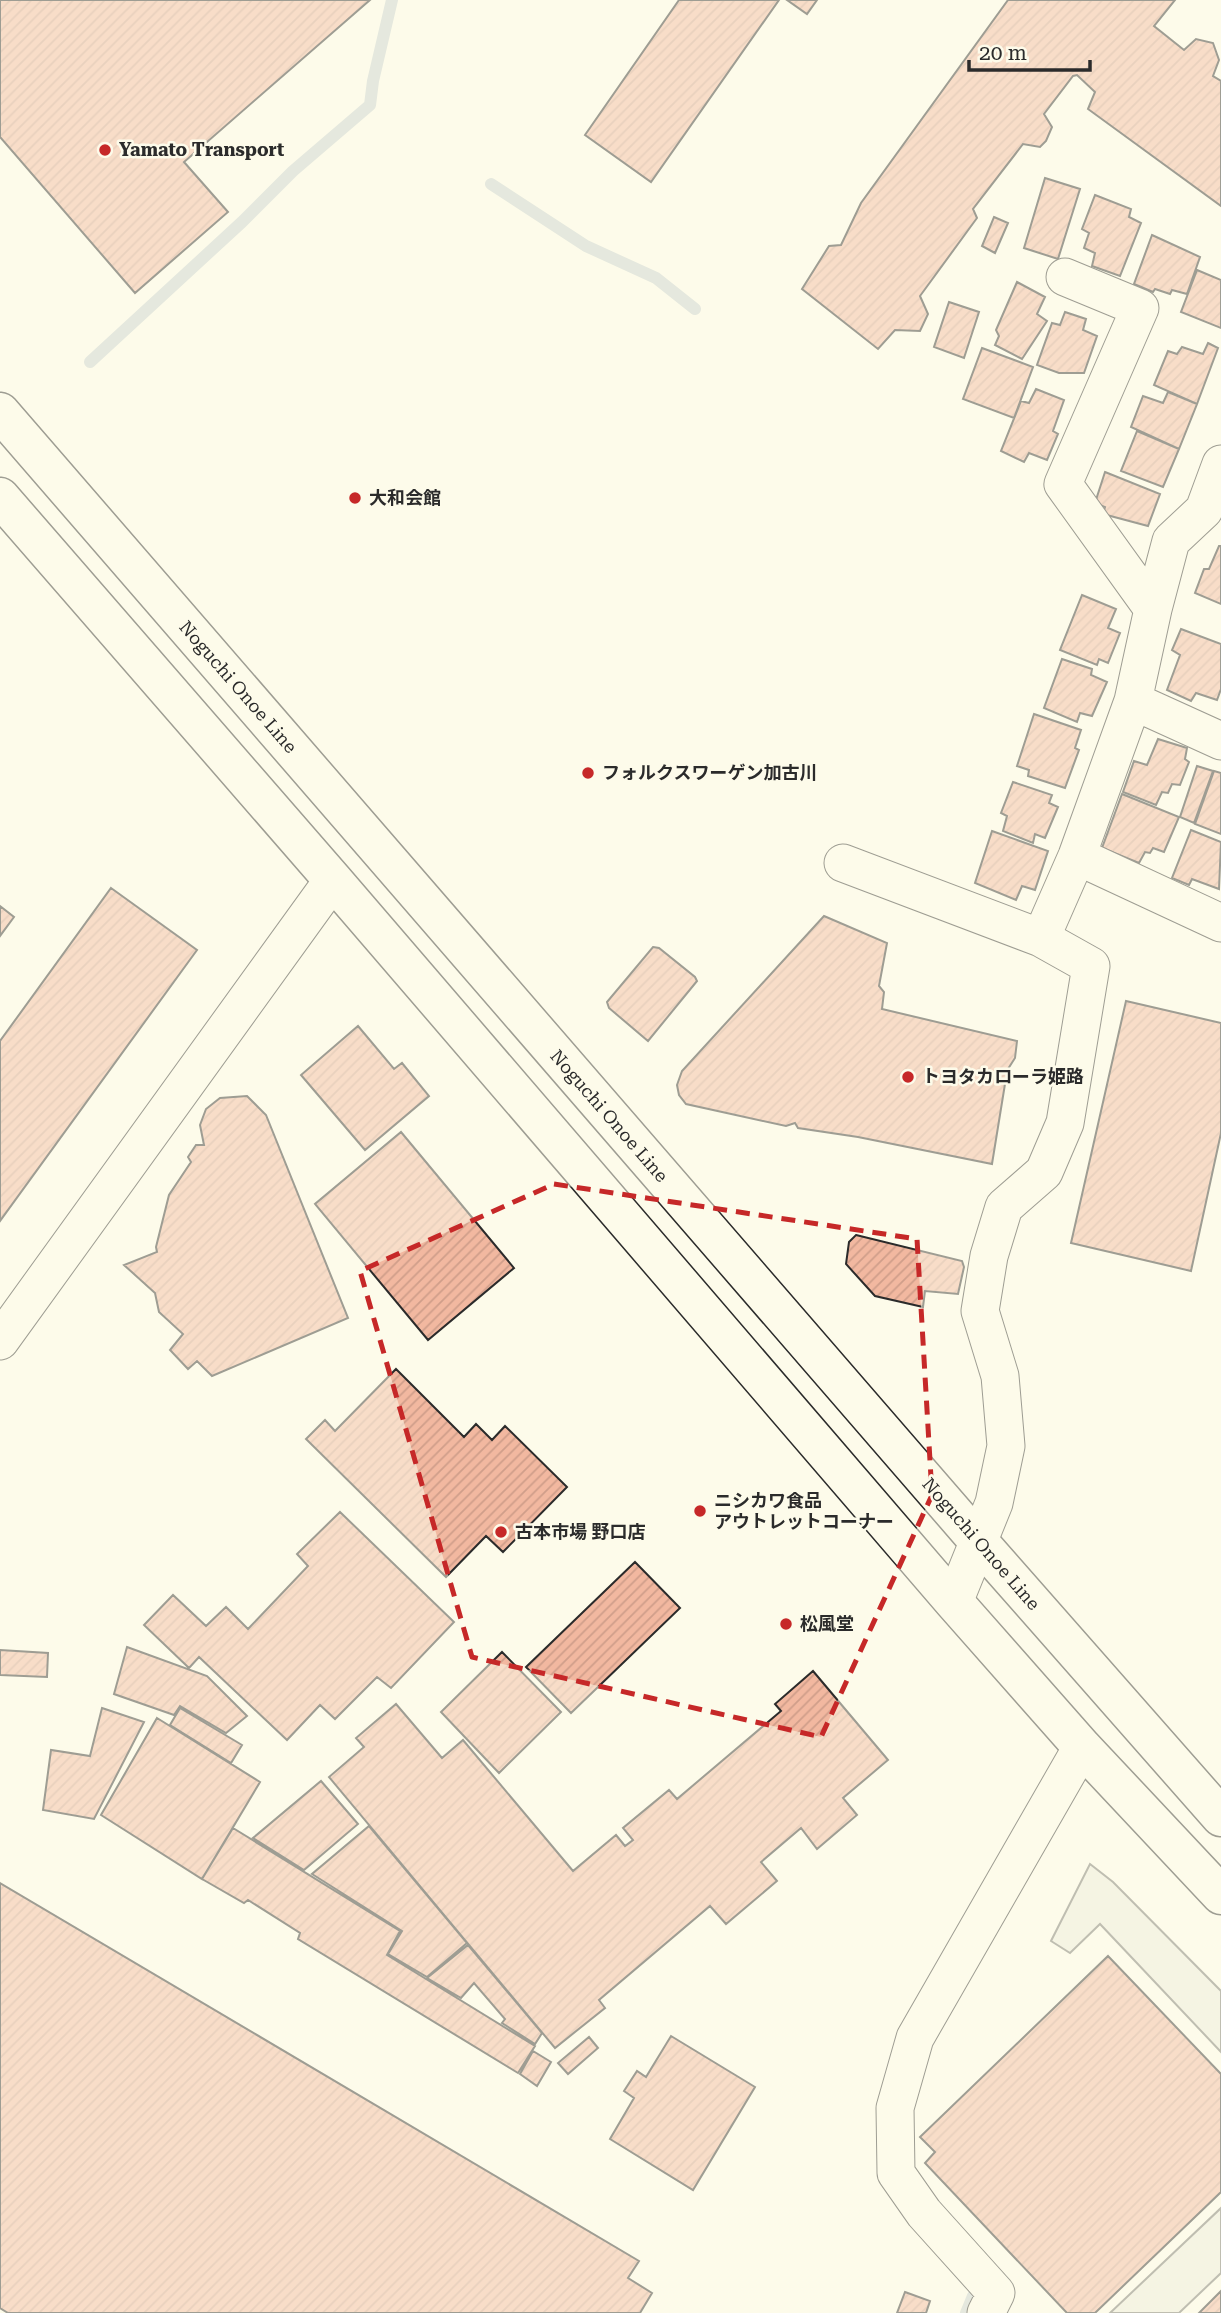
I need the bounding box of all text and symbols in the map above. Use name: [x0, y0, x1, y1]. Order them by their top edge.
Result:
scale bar: [969, 28, 1090, 72]
text: 20 m: [979, 41, 1027, 65]
place label: Yamato Transport: [119, 139, 284, 160]
marker: Yamato Transport: [97, 142, 113, 158]
place label: 大和会館: [369, 487, 441, 508]
marker: 大和会館: [347, 490, 363, 506]
street label: Noguchi Onoe Line: [175, 616, 302, 757]
place label: フォルクスワーゲン加古川: [602, 762, 817, 783]
marker: フォルクスワーゲン加古川: [580, 765, 596, 781]
street label: Noguchi Onoe Line: [546, 1045, 673, 1186]
place label: トヨタカローラ姫路: [922, 1066, 1084, 1087]
marker: トヨタカローラ姫路: [900, 1069, 916, 1085]
street label: Noguchi Onoe Line: [918, 1473, 1045, 1614]
place label: ニシカワ食品 アウトレットコーナー: [714, 1490, 894, 1532]
marker: ニシカワ食品 アウトレットコーナー: [692, 1503, 708, 1519]
place label: 古本市場 野口店: [515, 1521, 646, 1542]
marker: 古本市場 野口店: [493, 1524, 509, 1540]
place label: 松風堂: [800, 1613, 854, 1634]
marker: 松風堂: [778, 1616, 794, 1632]

